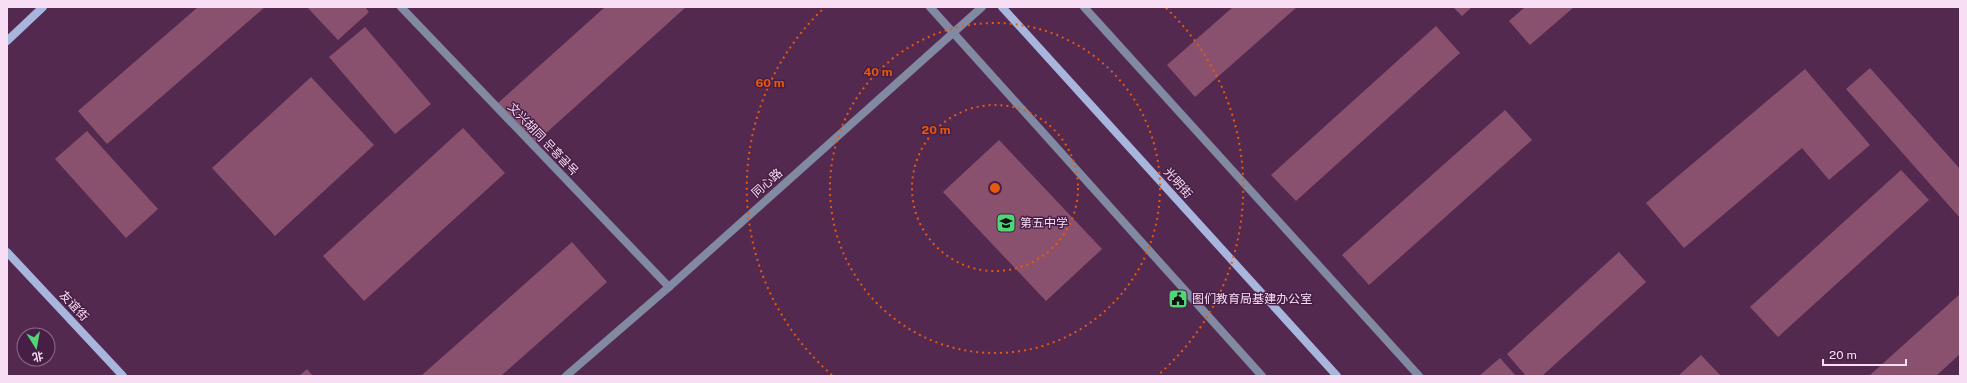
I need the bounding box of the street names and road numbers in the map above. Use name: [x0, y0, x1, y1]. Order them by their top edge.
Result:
street label: 文兴胡同 문흥골목: [505, 100, 581, 178]
street label: 光明街: [1161, 165, 1195, 201]
street label: 同心路: [749, 166, 785, 200]
street label: 友谊街: [57, 288, 91, 324]

